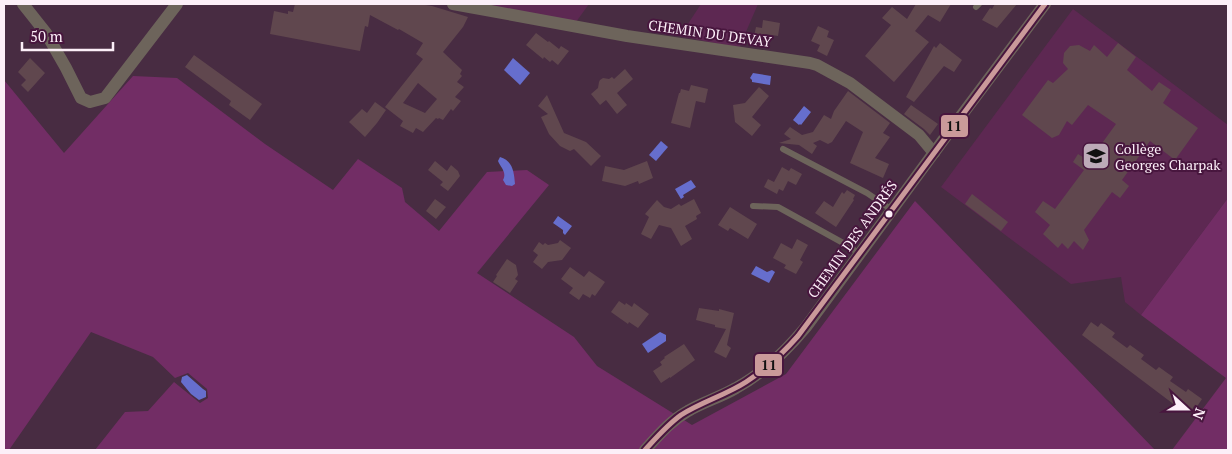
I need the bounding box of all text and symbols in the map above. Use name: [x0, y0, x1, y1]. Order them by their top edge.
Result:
street label: CHEMIN DU DEVAY: [647, 15, 774, 51]
scale bar: [22, 20, 114, 52]
text: 50 m: [30, 26, 63, 46]
line badge: 11: [940, 114, 969, 138]
text: 11: [946, 116, 962, 135]
place label: Collège Georges Charpak: [1115, 139, 1221, 174]
school or university icon: Collège Georges Charpak: [1081, 141, 1111, 171]
street label: CHEMIN DES ANDRÉS: [803, 176, 901, 302]
unlabelled marker: [884, 209, 894, 219]
line badge: 11: [754, 353, 783, 377]
text: 11: [761, 355, 777, 374]
north arrow: [1162, 384, 1212, 434]
text: N: [1189, 405, 1210, 423]

